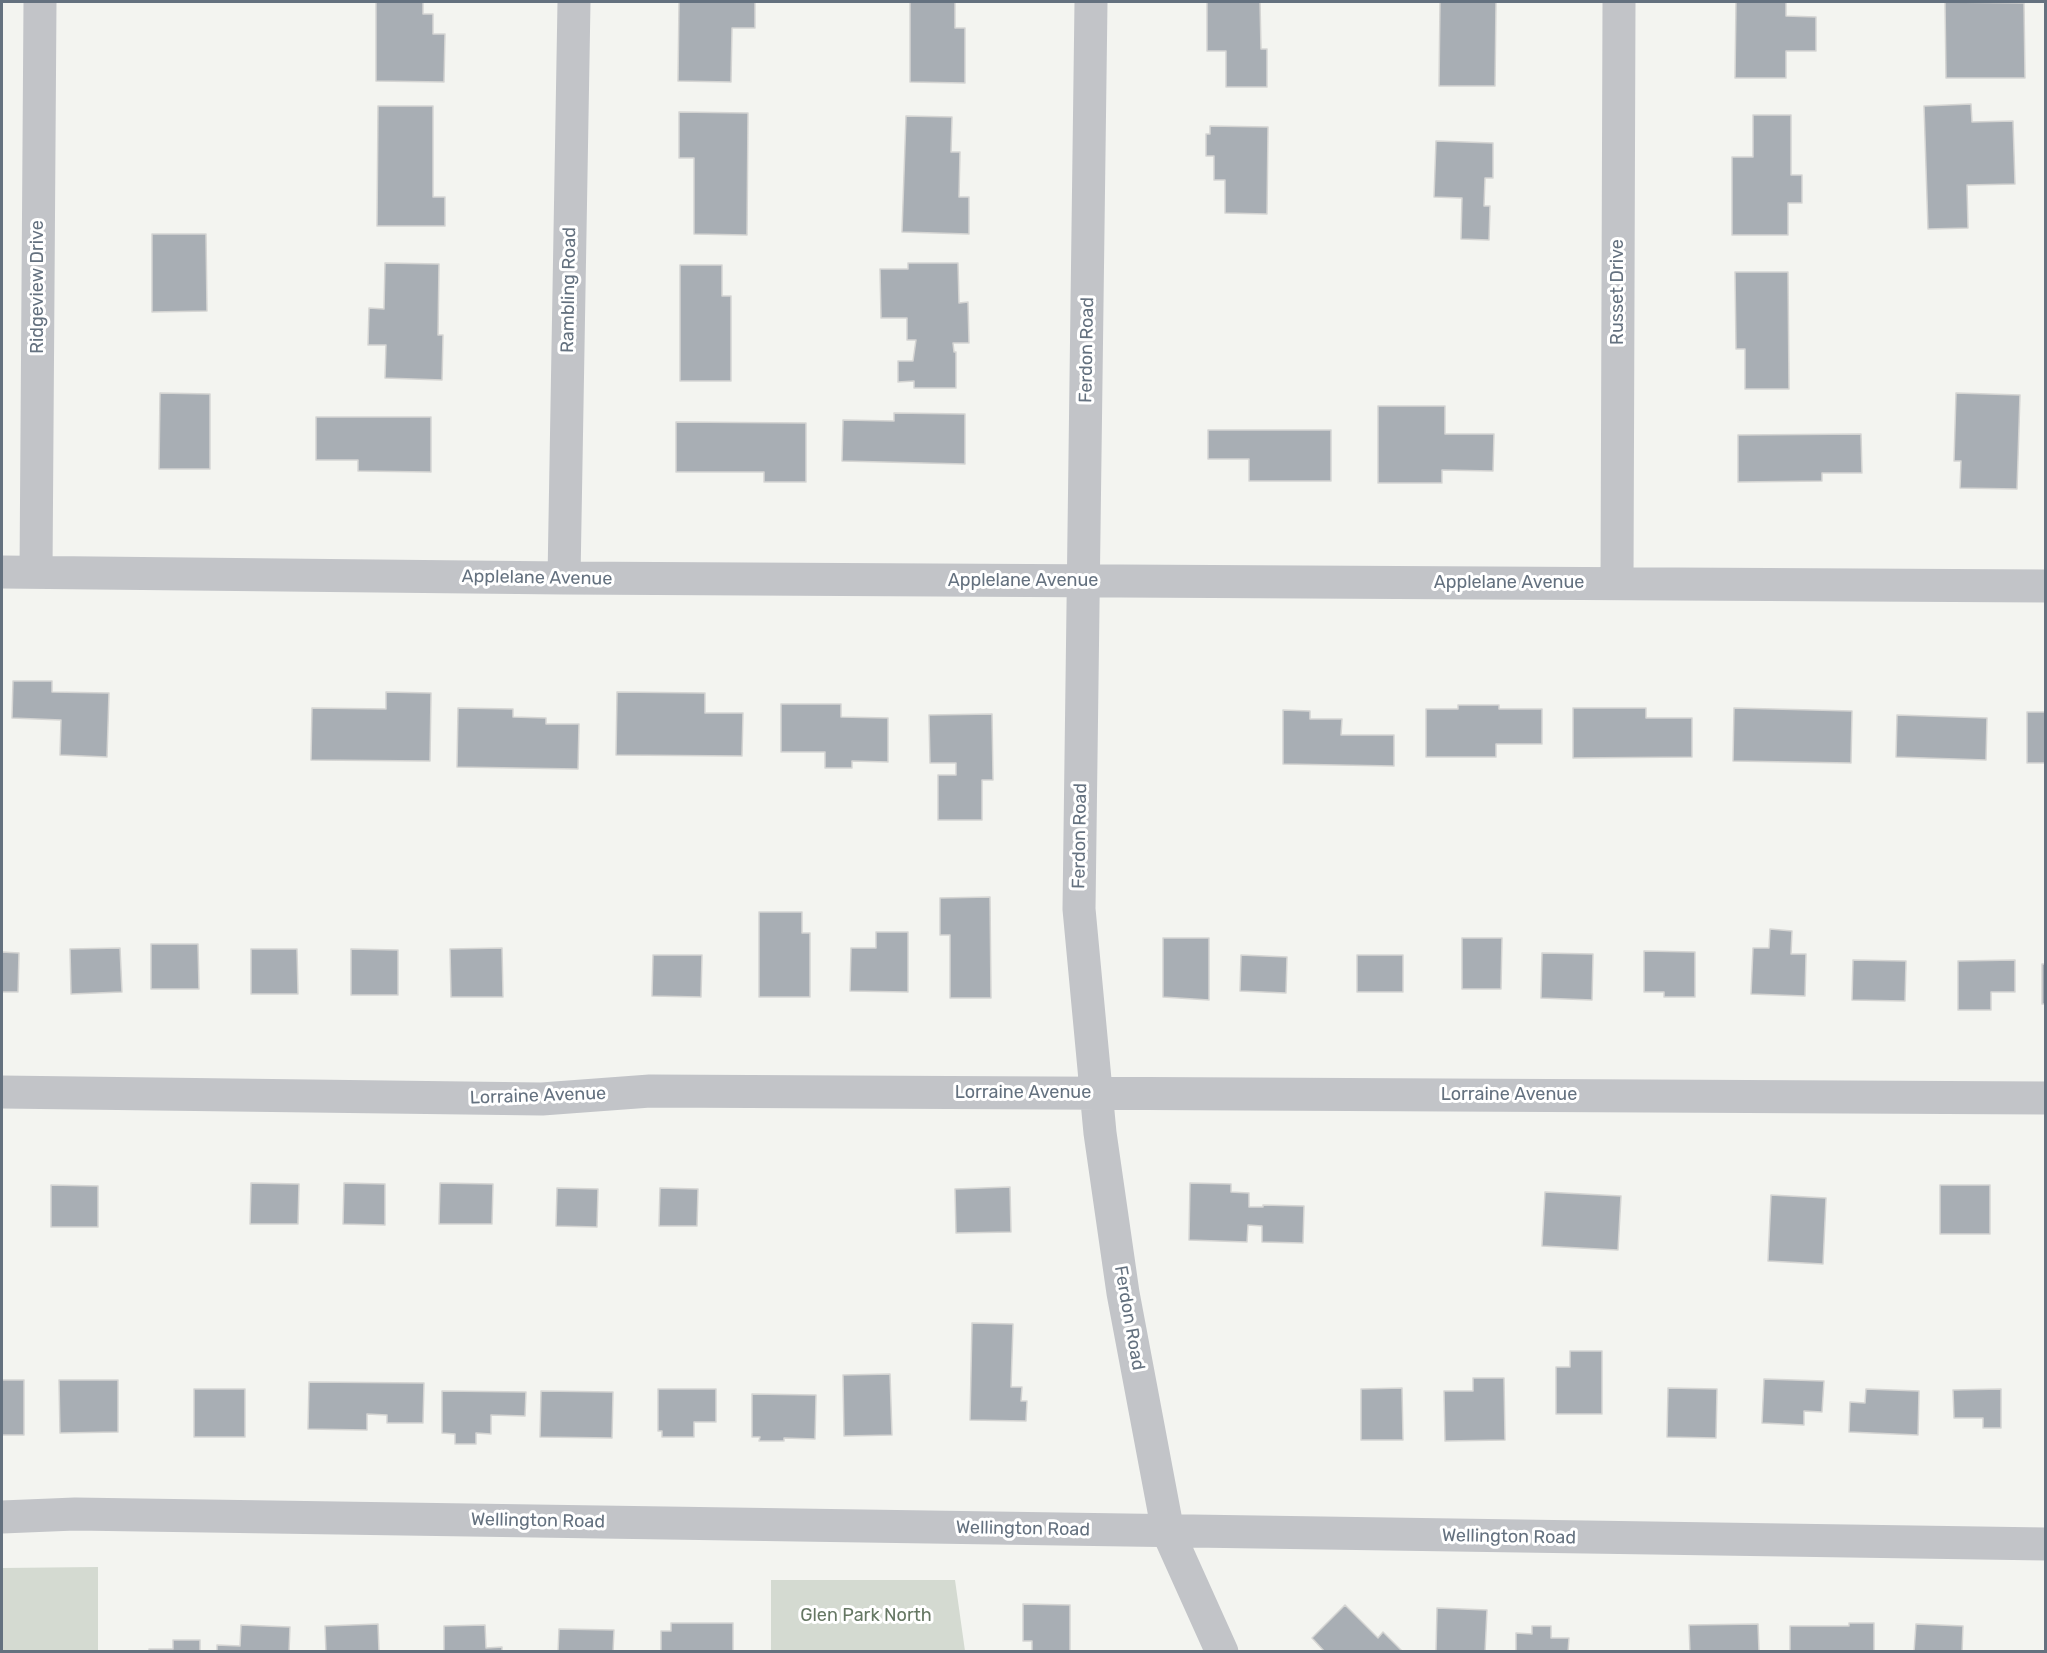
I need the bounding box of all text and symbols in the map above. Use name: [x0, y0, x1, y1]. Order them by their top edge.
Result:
street label: Ridgeview Drive: [27, 220, 49, 354]
street label: Rambling Road: [557, 227, 581, 353]
street label: Russet Drive: [1607, 239, 1629, 345]
street label: Ferdon Road: [1075, 297, 1099, 403]
street label: Applelane Avenue: [461, 566, 613, 590]
street label: Applelane Avenue: [948, 570, 1098, 592]
street label: Applelane Avenue: [1434, 572, 1584, 594]
street label: Ferdon Road: [1068, 783, 1092, 889]
street label: Lorraine Avenue: [955, 1082, 1091, 1104]
street label: Lorraine Avenue: [469, 1083, 607, 1109]
street label: Lorraine Avenue: [1441, 1084, 1577, 1106]
street label: Ferdon Road: [1109, 1264, 1149, 1372]
street label: Wellington Road: [471, 1509, 605, 1533]
street label: Wellington Road: [956, 1517, 1090, 1541]
street label: Wellington Road: [1442, 1525, 1576, 1549]
park label: Glen Park North: [800, 1605, 932, 1627]

